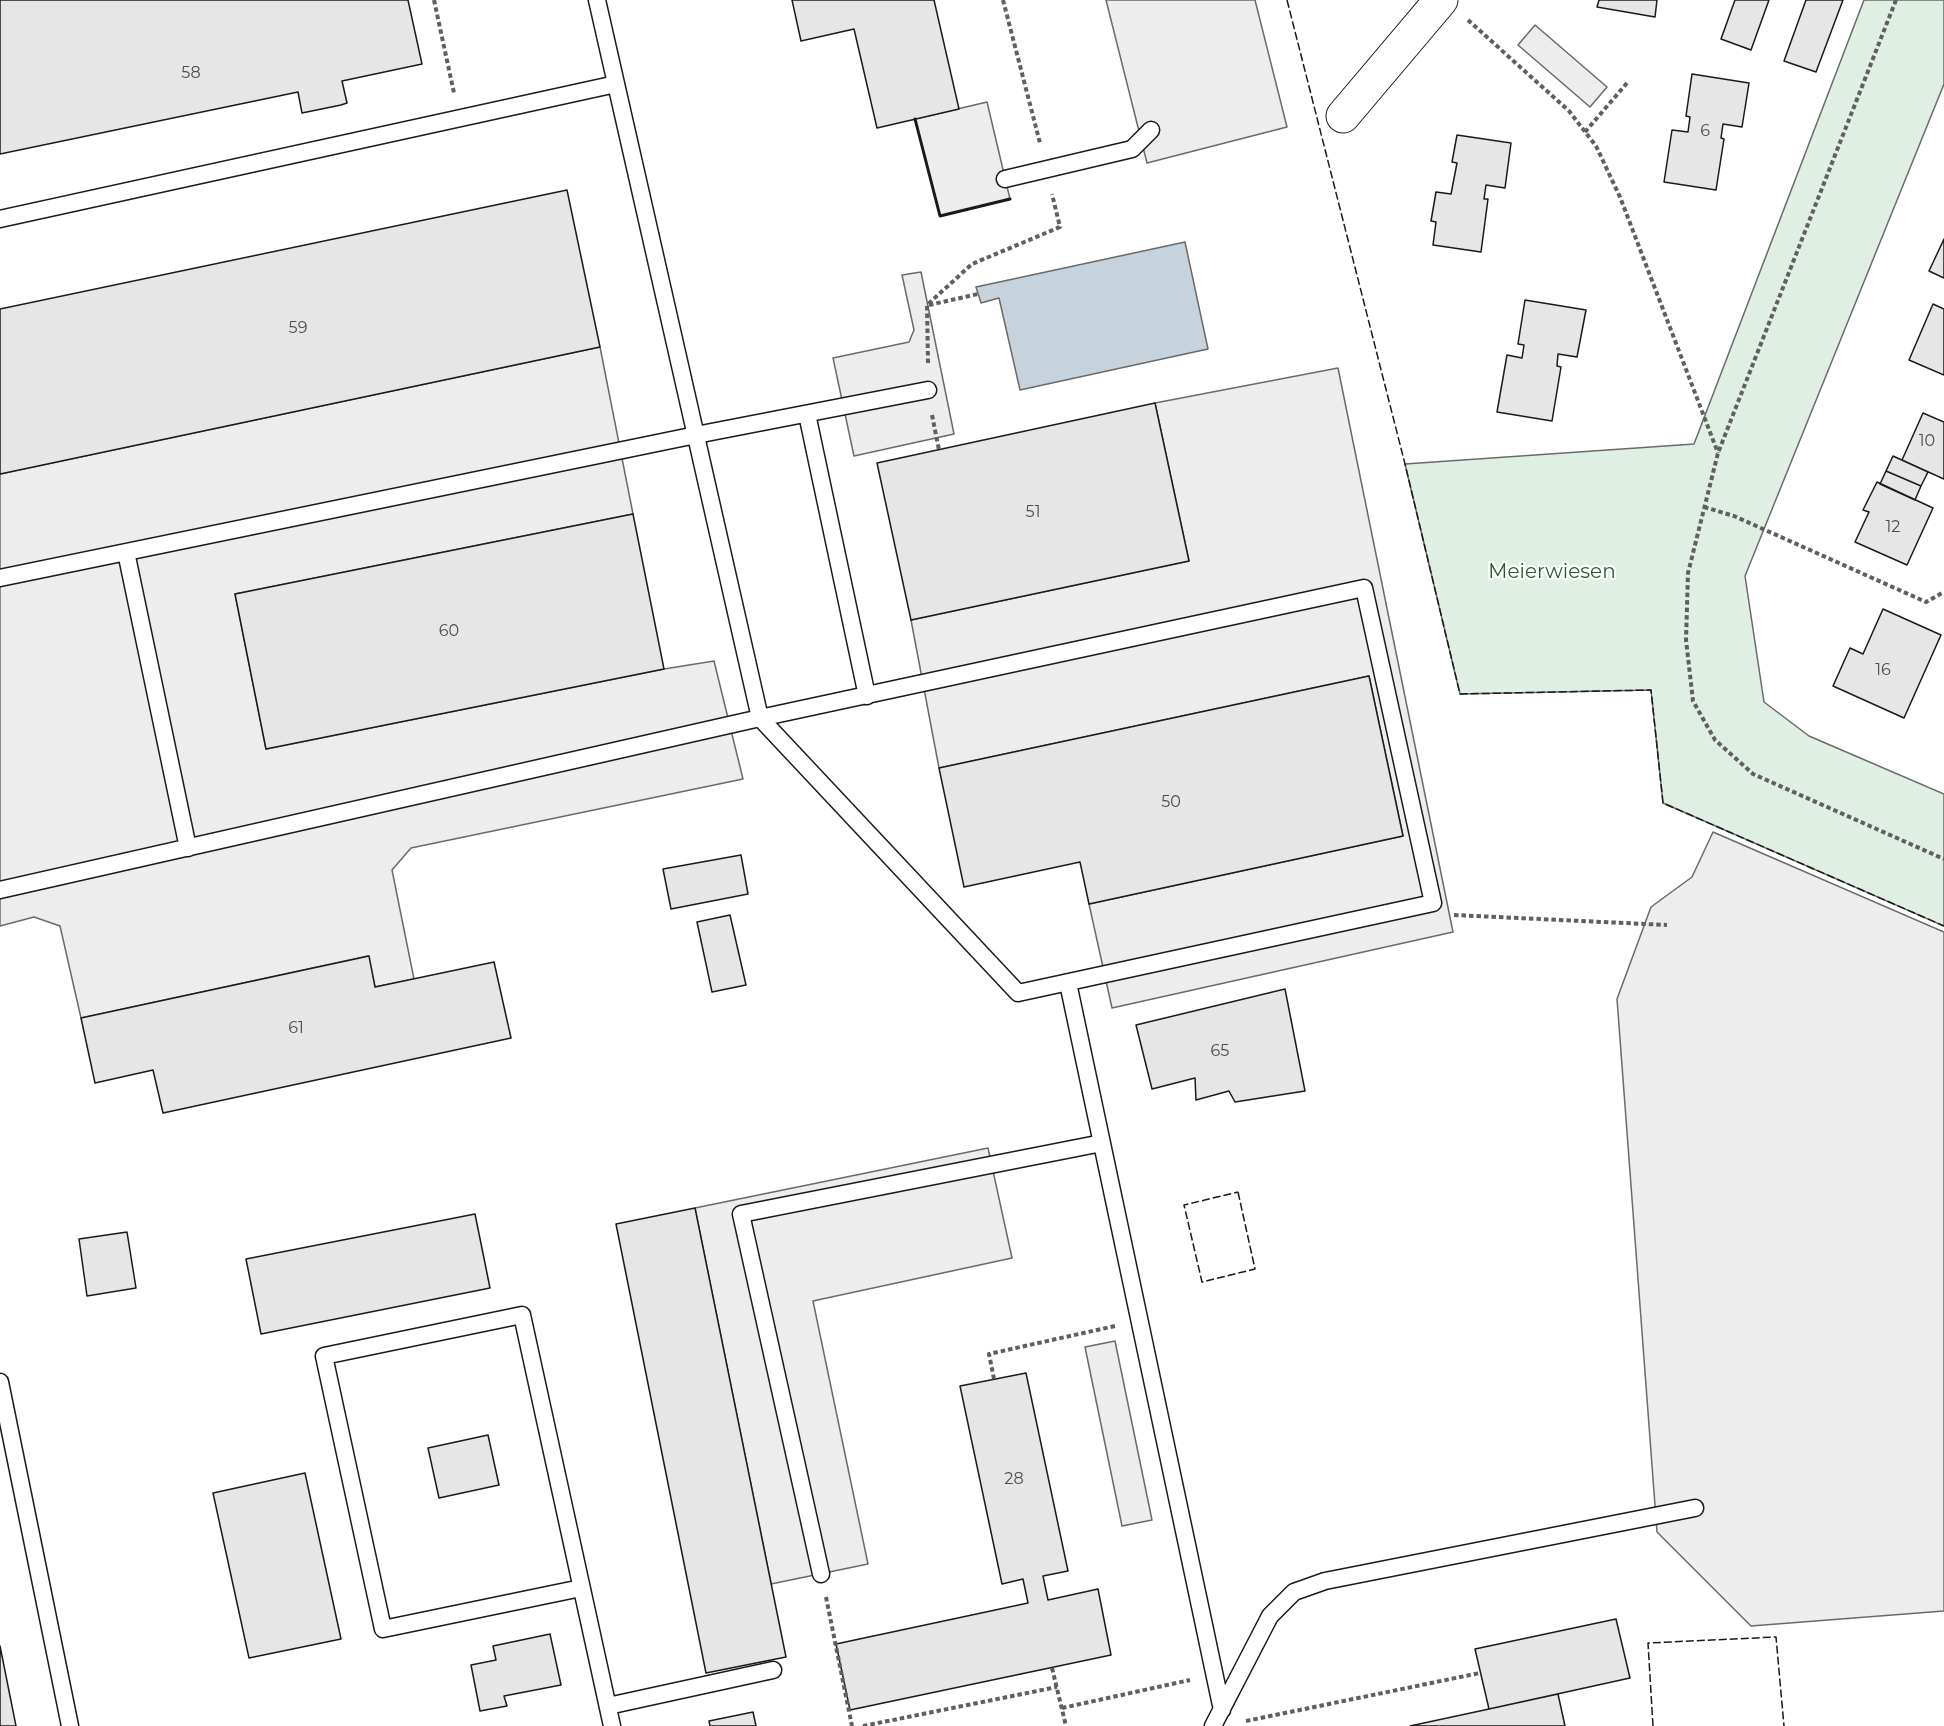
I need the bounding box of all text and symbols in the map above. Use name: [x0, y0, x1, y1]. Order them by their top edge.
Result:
house number: 58: [181, 63, 201, 83]
house number: 6: [1700, 121, 1710, 141]
house number: 59: [289, 318, 307, 338]
house number: 10: [1919, 431, 1935, 451]
house number: 51: [1026, 502, 1040, 522]
house number: 12: [1886, 517, 1900, 537]
park label: Meierwiesen: [1488, 560, 1616, 584]
house number: 60: [439, 621, 459, 641]
house number: 16: [1875, 660, 1891, 680]
house number: 50: [1161, 792, 1181, 812]
house number: 61: [288, 1018, 304, 1038]
house number: 65: [1211, 1041, 1229, 1061]
house number: 28: [1004, 1469, 1024, 1489]

